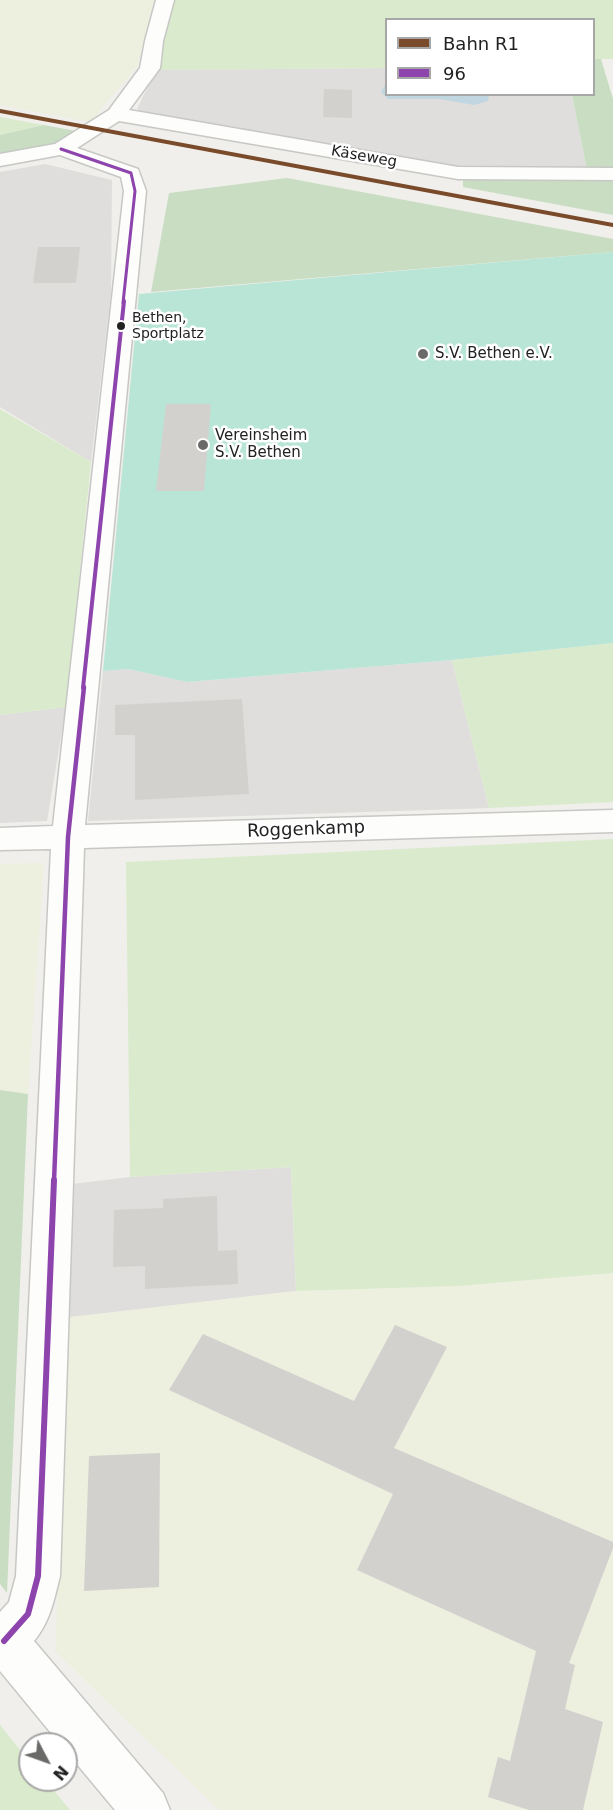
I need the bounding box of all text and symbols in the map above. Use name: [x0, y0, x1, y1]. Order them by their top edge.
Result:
legend: [385, 18, 595, 96]
text: Bahn R1: [443, 33, 519, 54]
text: 96: [443, 63, 466, 84]
street label: Käseweg: [330, 142, 398, 172]
place label: Bethen, Sportplatz: [132, 310, 204, 342]
marker: Bethen, Sportplatz: [115, 320, 127, 332]
place label: S.V. Bethen e.V.: [435, 345, 553, 363]
marker: S.V. Bethen e.V.: [416, 347, 430, 361]
place label: Vereinsheim S.V. Bethen: [215, 427, 307, 462]
marker: Vereinsheim S.V. Bethen: [196, 438, 210, 452]
street label: Roggenkamp: [247, 817, 365, 843]
north arrow: [18, 1732, 78, 1792]
text: N: [49, 1762, 72, 1784]

